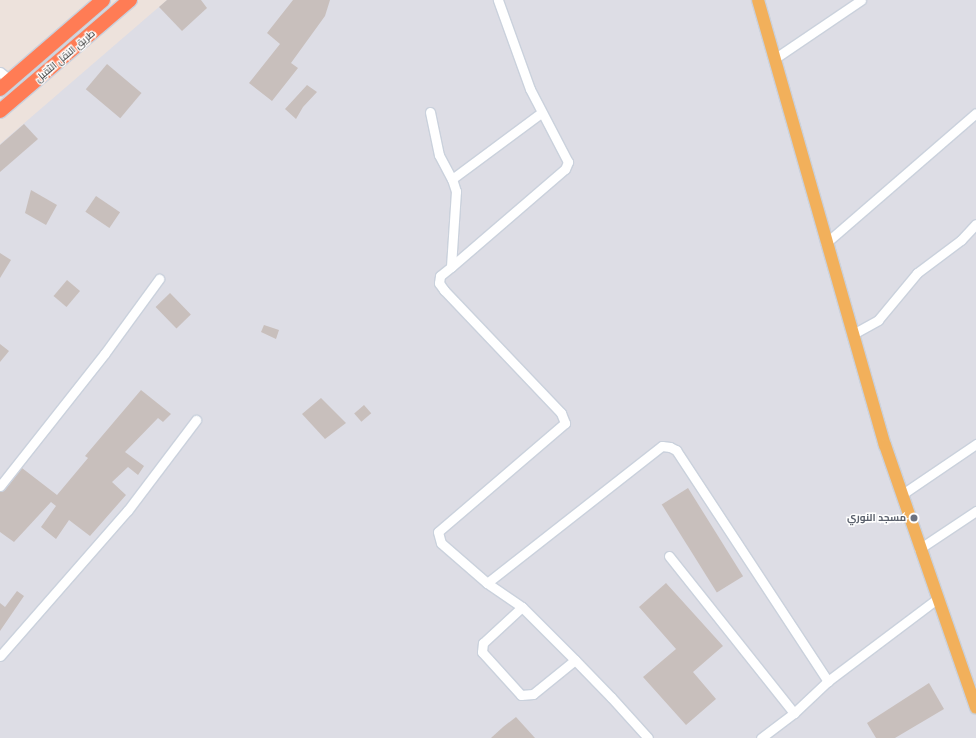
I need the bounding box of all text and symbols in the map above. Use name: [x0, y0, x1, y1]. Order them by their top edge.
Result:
street label: طريق النقل الثقيل: [33, 27, 97, 85]
place label: مسجد النوري: [847, 512, 906, 524]
marker: مسجد النوري: [909, 513, 919, 523]

